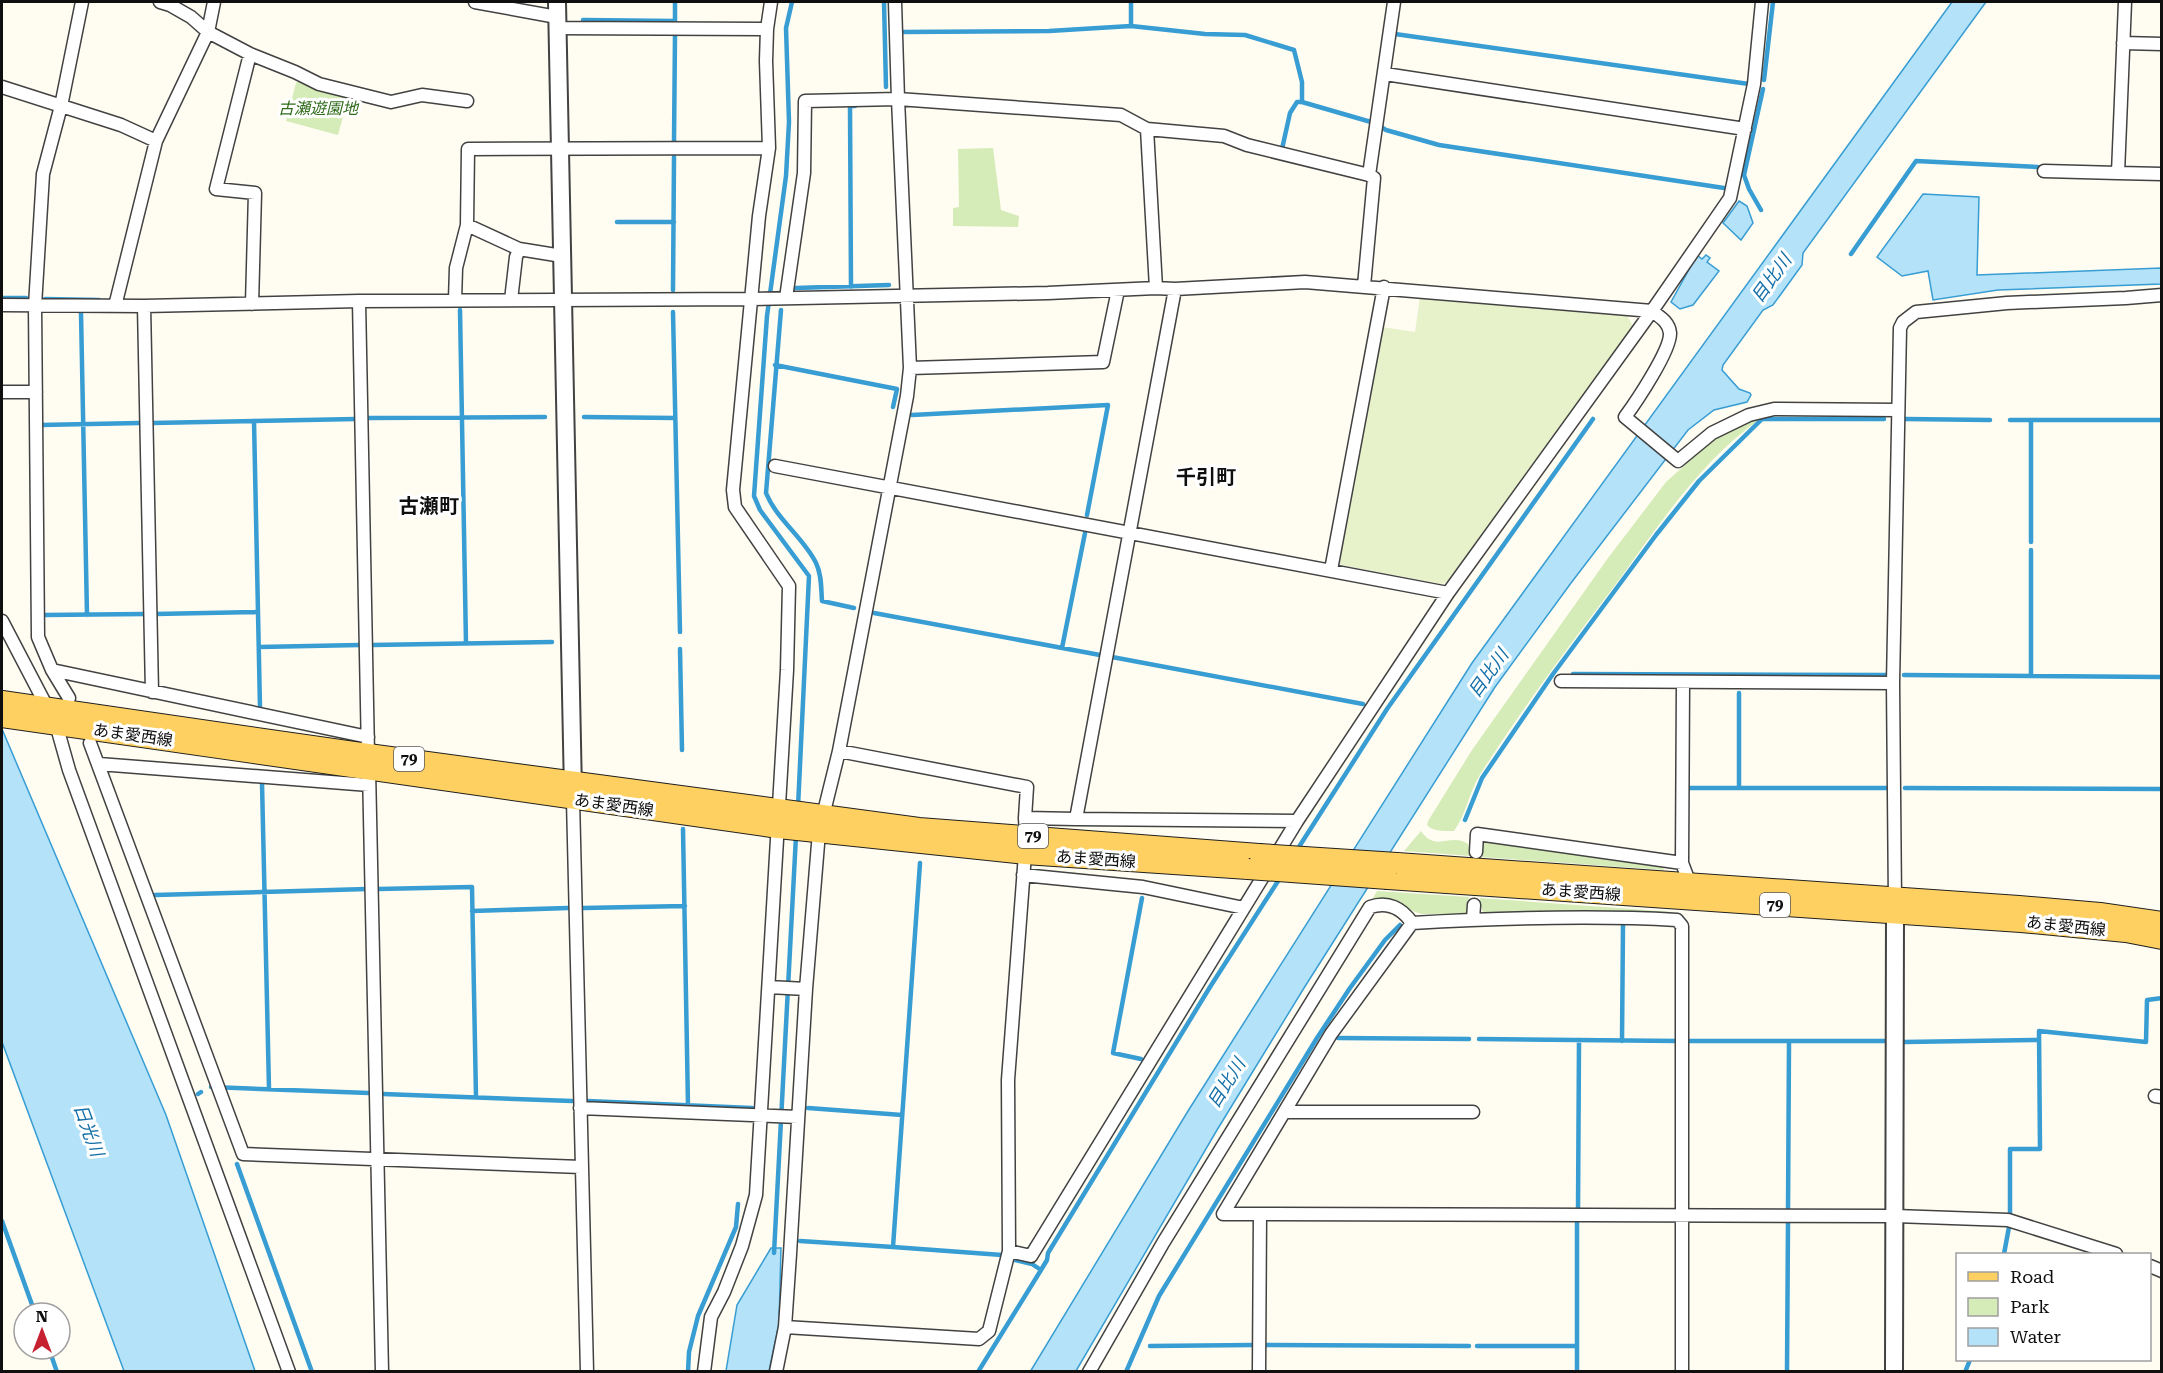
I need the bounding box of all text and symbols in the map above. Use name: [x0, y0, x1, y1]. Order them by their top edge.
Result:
park label: 古瀬遊園地: [278, 99, 360, 118]
water label: 目比川: [1747, 248, 1797, 306]
district label: 千引町: [1176, 465, 1236, 489]
district label: 古瀬町: [399, 494, 459, 518]
water label: 目比川: [1464, 643, 1514, 701]
street label: あま愛西線: [92, 720, 174, 750]
road number: 79: [394, 747, 424, 771]
street label: あま愛西線: [573, 790, 655, 820]
road number: 79: [1018, 824, 1048, 848]
street label: あま愛西線: [1055, 847, 1137, 871]
street label: あま愛西線: [1540, 880, 1622, 904]
road number: 79: [1760, 893, 1790, 917]
street label: あま愛西線: [2025, 912, 2107, 940]
water label: 目比川: [1203, 1053, 1250, 1111]
water label: 日光川: [70, 1101, 109, 1161]
legend: [1956, 1253, 2151, 1361]
text: Road: [2010, 1266, 2055, 1287]
text: Park: [2010, 1296, 2050, 1317]
north arrow: [12, 1301, 72, 1361]
text: N: [36, 1307, 48, 1326]
text: Water: [2010, 1326, 2061, 1347]

